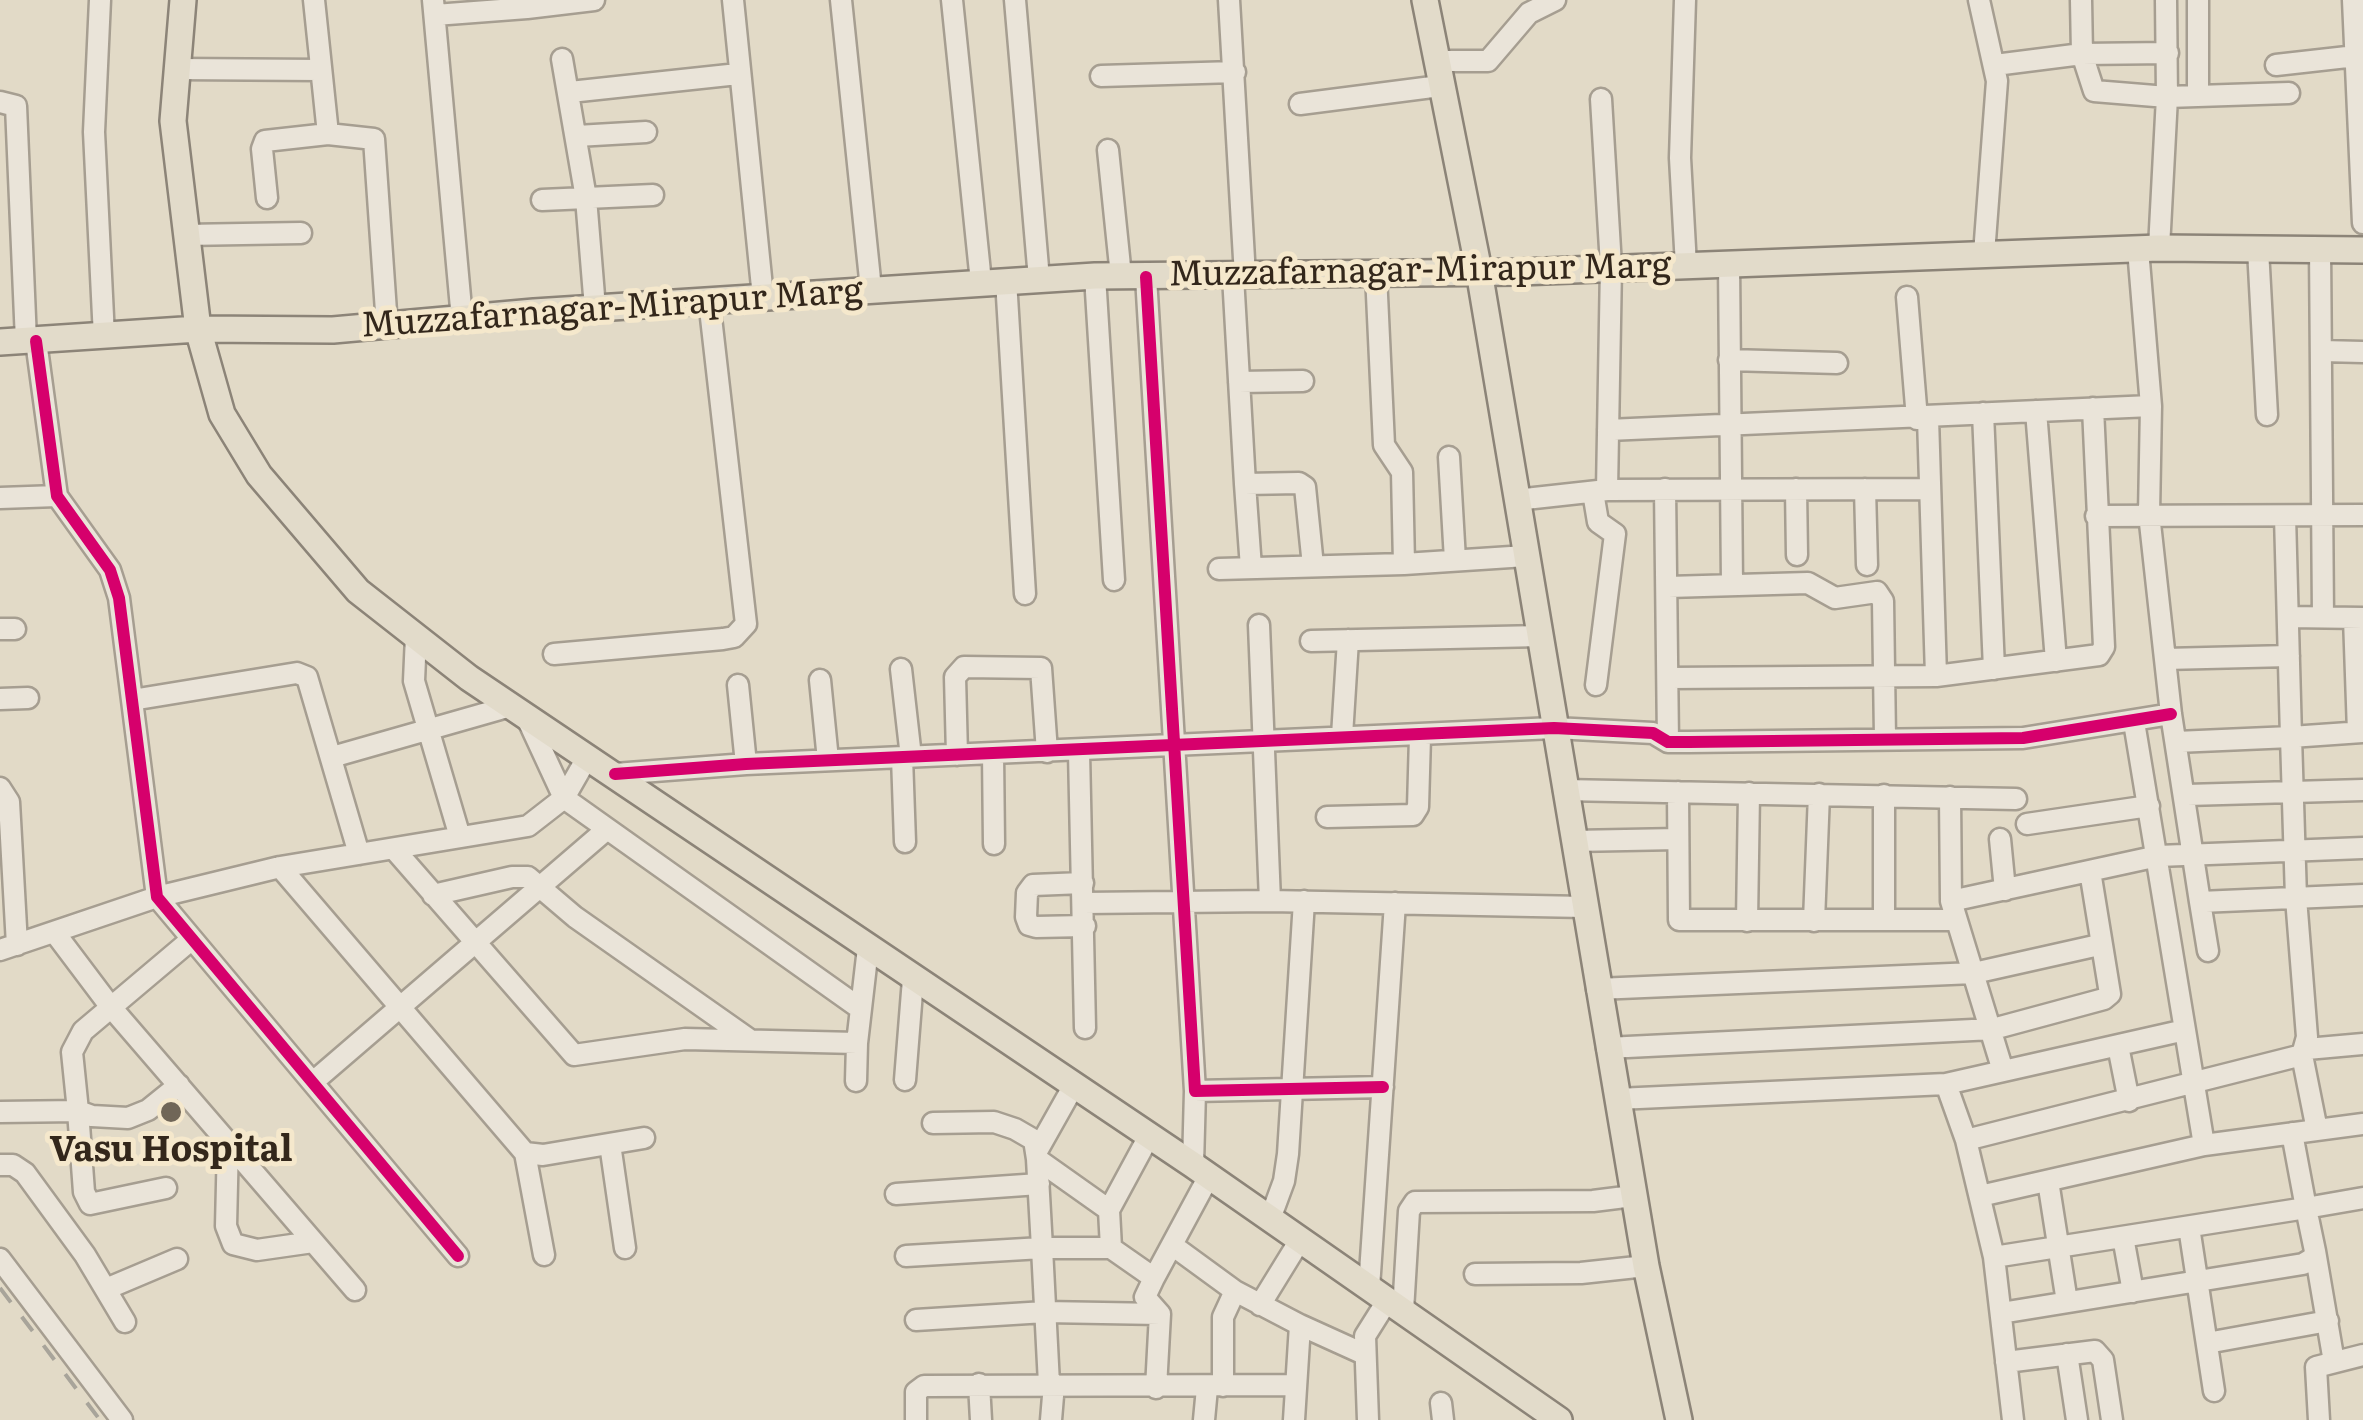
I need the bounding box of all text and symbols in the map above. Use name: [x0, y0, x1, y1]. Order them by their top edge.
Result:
street label: Muzzafarnagar-Mirapur Marg: [1168, 246, 1672, 296]
street label: Muzzafarnagar-Mirapur Marg: [360, 271, 864, 347]
marker: Vasu Hospital: [158, 1099, 184, 1125]
place label: Vasu Hospital: [49, 1130, 293, 1172]

